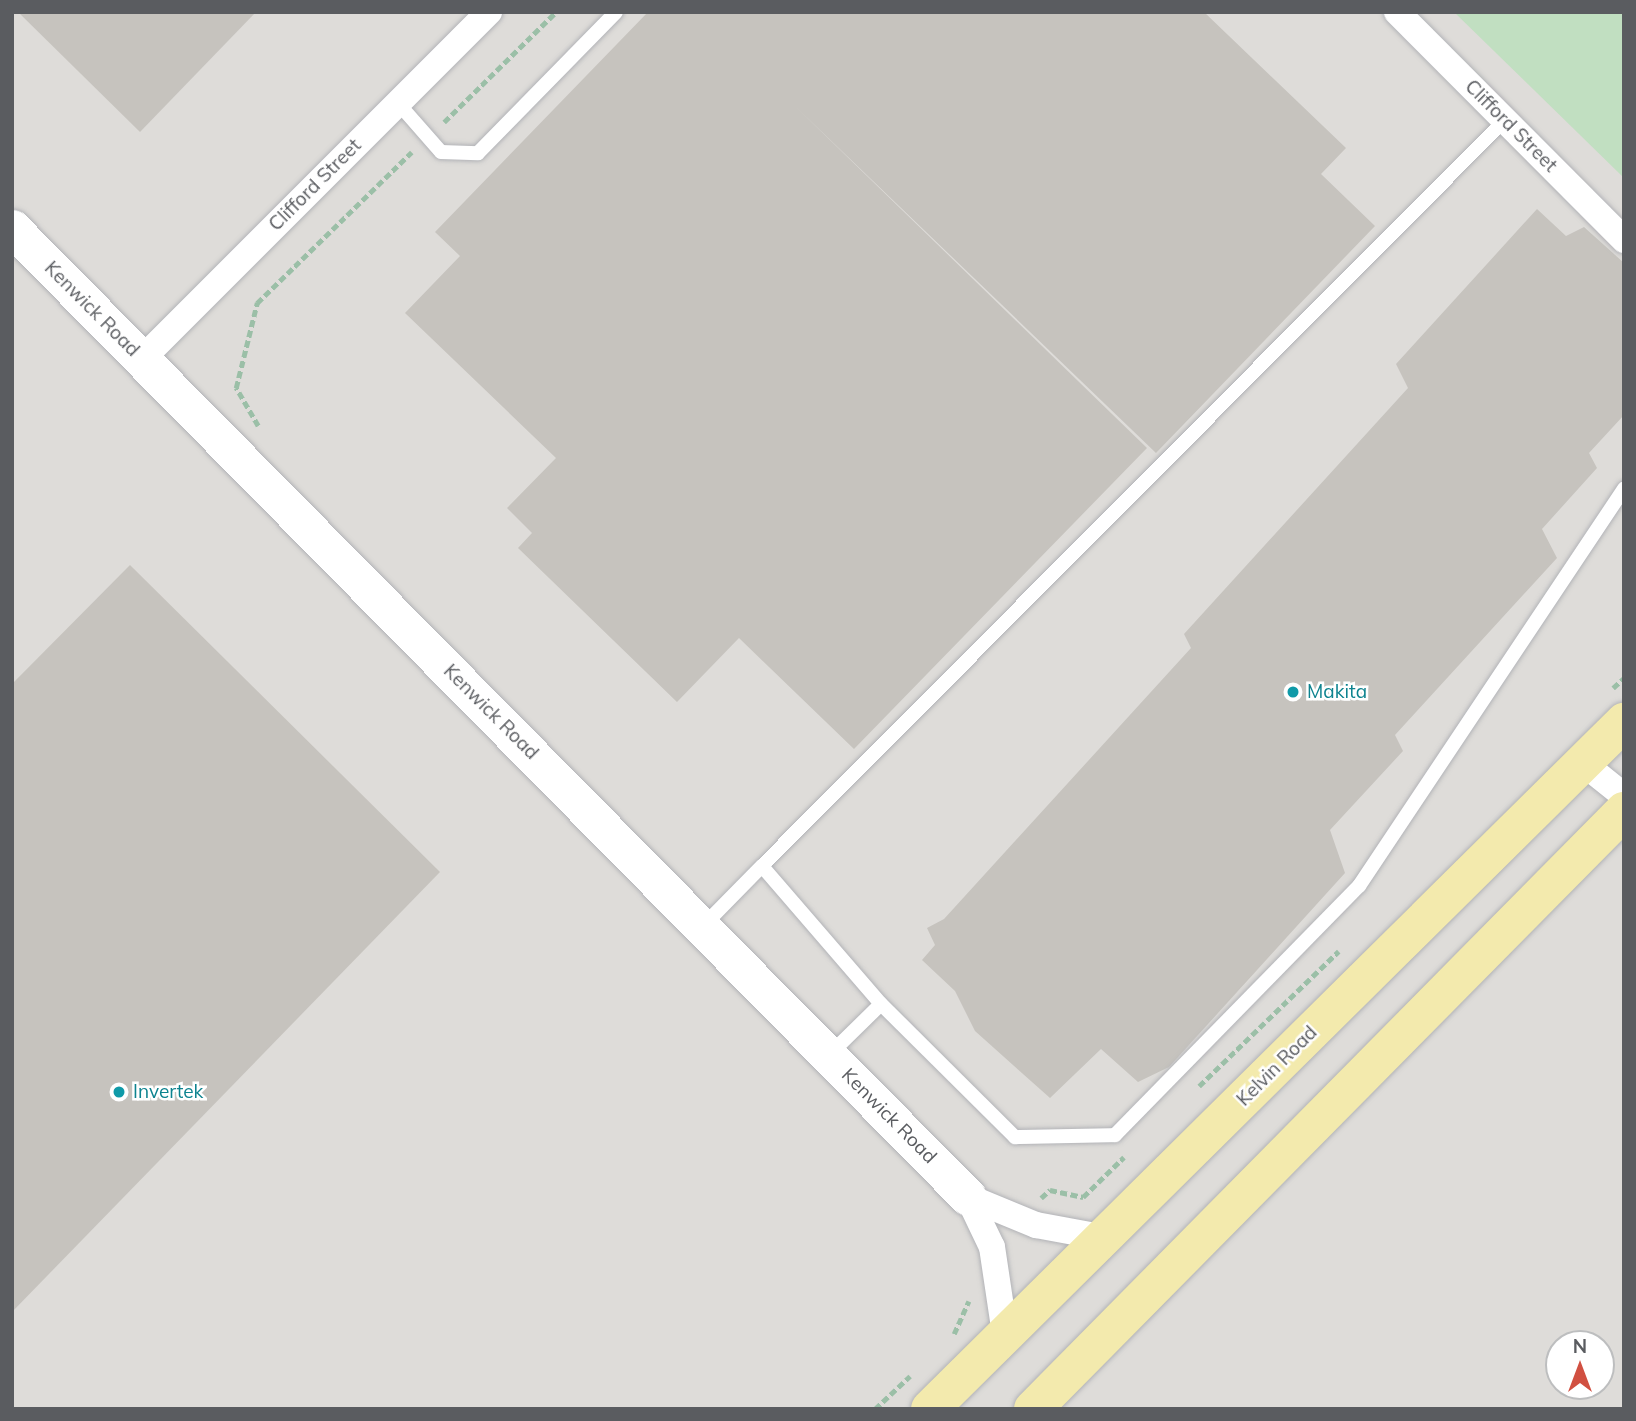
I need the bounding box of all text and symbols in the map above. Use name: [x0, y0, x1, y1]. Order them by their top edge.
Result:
street label: Clifford Street: [1460, 75, 1562, 177]
street label: Clifford Street: [264, 134, 366, 236]
street label: Kenwick Road: [40, 257, 144, 361]
street label: Kenwick Road: [439, 660, 543, 764]
place label: Makita: [1307, 681, 1367, 703]
marker: Makita: [1285, 684, 1301, 700]
street label: Kelvin Road: [1232, 1021, 1322, 1111]
street label: Kenwick Road: [837, 1064, 941, 1168]
place label: Invertek: [133, 1081, 203, 1103]
marker: Invertek: [111, 1084, 127, 1100]
north arrow: [1545, 1330, 1615, 1400]
text: N: [1573, 1334, 1587, 1358]

